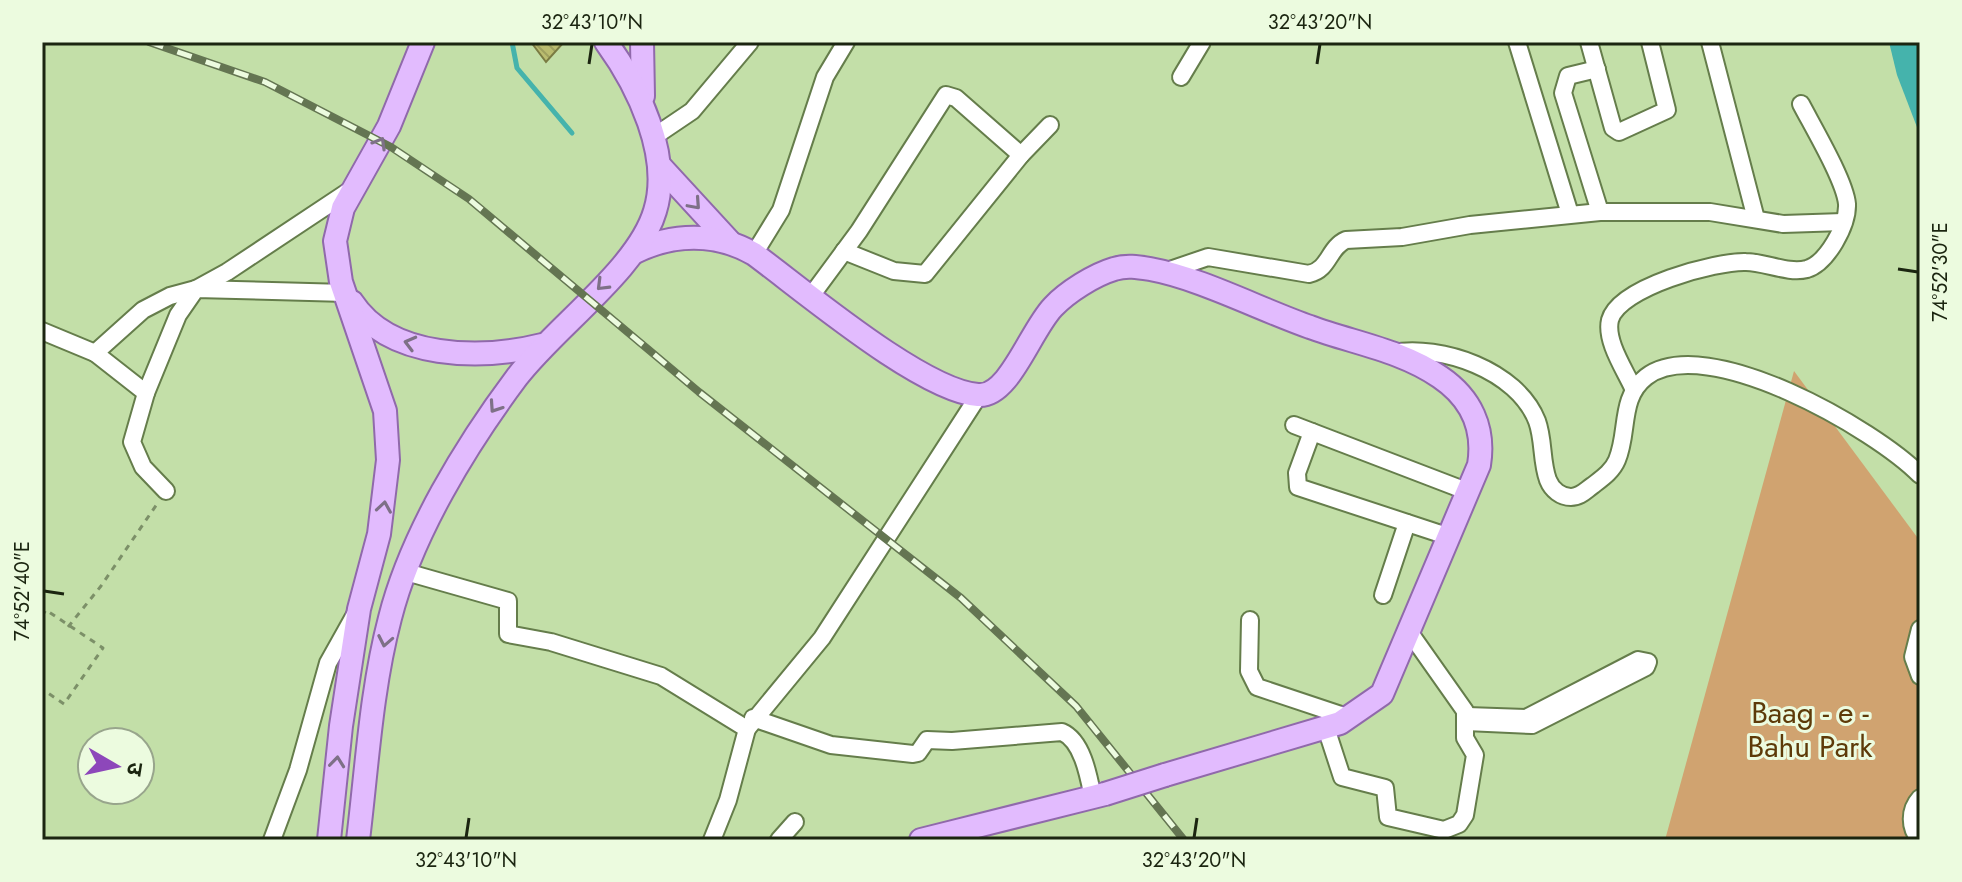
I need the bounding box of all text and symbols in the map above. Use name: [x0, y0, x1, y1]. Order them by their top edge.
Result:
text: 32°43'10"N: [541, 8, 643, 37]
text: 32°43'20"N: [1268, 8, 1372, 37]
one-way arrow: [370, 137, 386, 152]
one-way arrow: [685, 194, 699, 209]
text: 74°52'30"E: [1926, 222, 1955, 322]
one-way arrow: [597, 276, 611, 290]
one-way arrow: [403, 335, 417, 352]
one-way arrow: [490, 399, 505, 413]
one-way arrow: [374, 500, 391, 514]
text: 74°52'40"E: [8, 541, 37, 641]
one-way arrow: [377, 634, 394, 647]
park label: Baag - e - Bahu Park: [1747, 691, 1873, 768]
north arrow: [76, 726, 156, 806]
one-way arrow: [329, 755, 346, 768]
text: उ: [119, 760, 153, 779]
text: 32°43'10"N: [415, 846, 517, 875]
text: 32°43'20"N: [1142, 846, 1246, 875]

